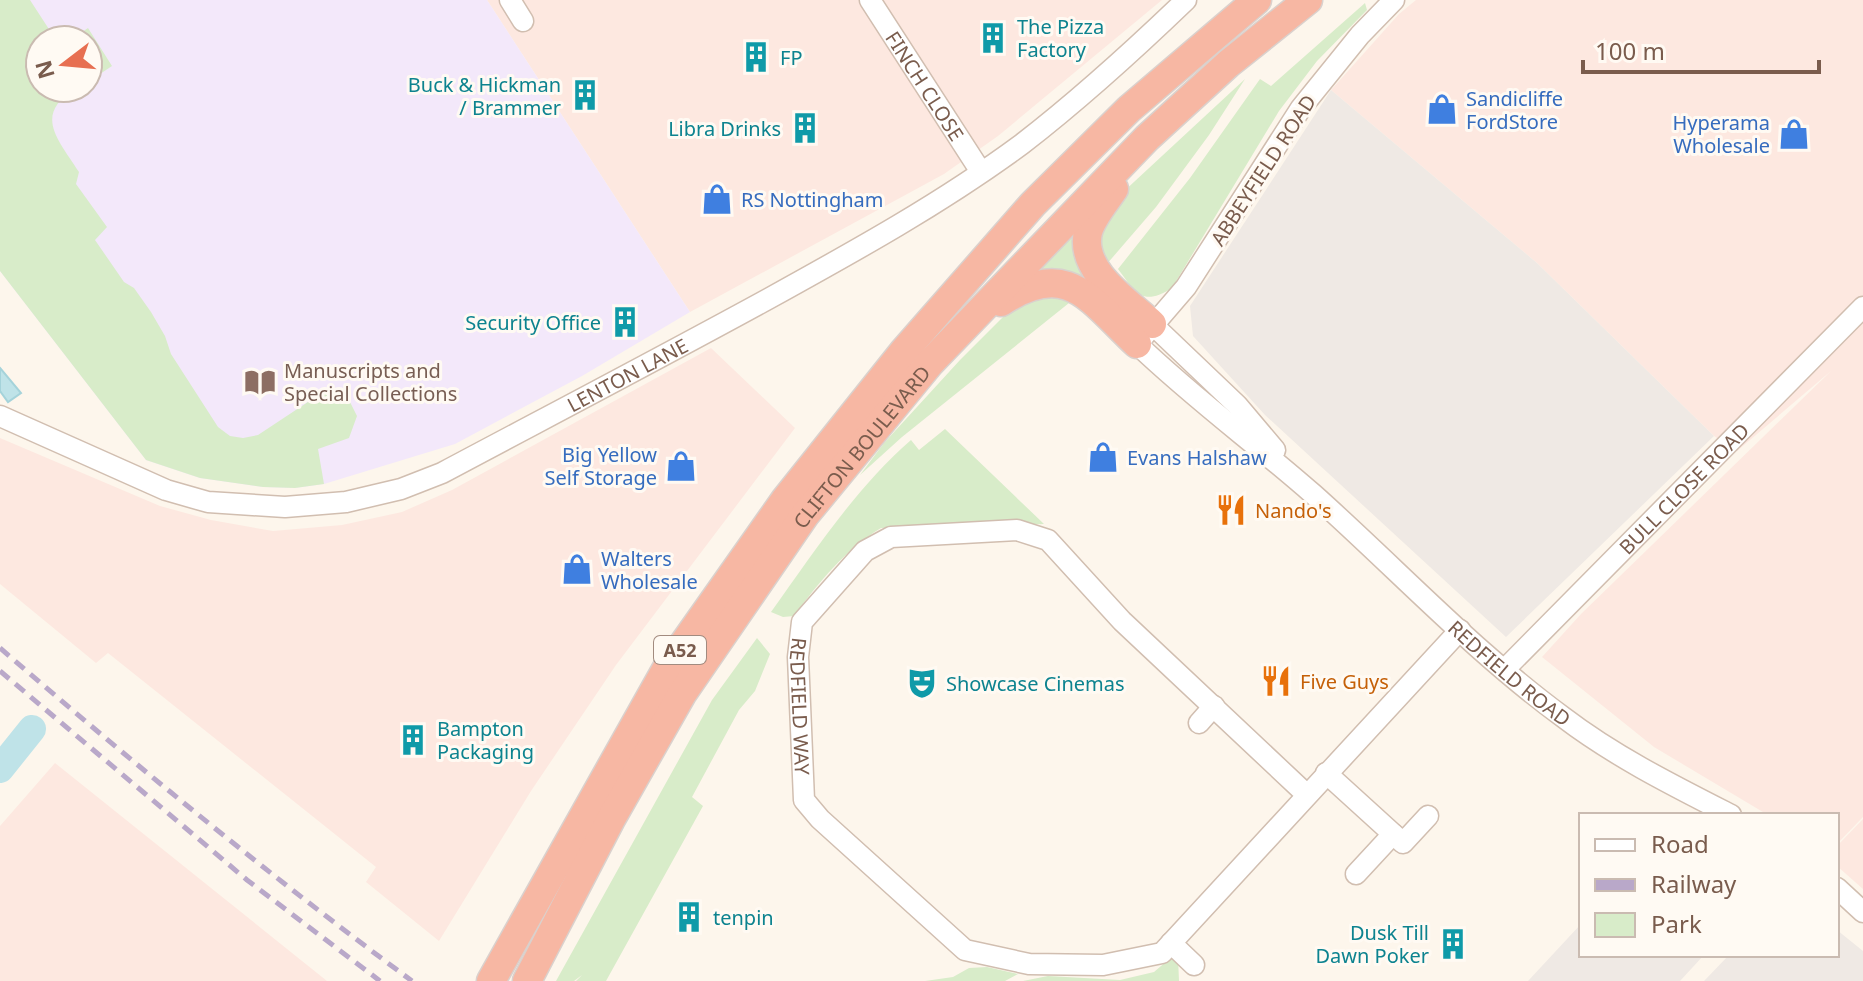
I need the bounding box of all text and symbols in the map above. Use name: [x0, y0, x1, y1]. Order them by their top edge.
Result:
place label: The Pizza Factory: [1017, 13, 1104, 63]
building icon: The Pizza Factory: [976, 21, 1010, 55]
north arrow: [24, 24, 104, 104]
scale bar: [1583, 24, 1819, 74]
street label: FINCH CLOSE: [880, 26, 971, 146]
text: 100 m: [1595, 34, 1665, 67]
building icon: FP: [739, 40, 773, 74]
place label: FP: [780, 44, 802, 71]
text: N: [27, 57, 61, 83]
place label: Buck & Hickman / Brammer: [408, 71, 561, 121]
building icon: Buck & Hickman / Brammer: [568, 78, 602, 112]
place label: Sandicliffe FordStore: [1466, 85, 1563, 135]
street label: ABBEYFIELD ROAD: [1204, 89, 1322, 251]
shop icon: Sandicliffe FordStore: [1425, 92, 1459, 126]
place label: Hyperama Wholesale: [1672, 109, 1770, 159]
building icon: Libra Drinks: [788, 111, 822, 145]
place label: Libra Drinks: [668, 115, 781, 142]
shop icon: Hyperama Wholesale: [1777, 117, 1811, 151]
shop icon: RS Nottingham: [700, 182, 734, 216]
place label: RS Nottingham: [741, 186, 883, 213]
building icon: Security Office: [608, 305, 642, 339]
place label: Security Office: [465, 309, 601, 336]
street label: LENTON LANE: [562, 331, 692, 418]
place label: Manuscripts and Special Collections: [284, 357, 457, 407]
street label: CLIFTON BOULEVARD: [787, 360, 936, 533]
library icon: Manuscripts and Special Collections: [243, 365, 277, 399]
street label: BULL CLOSE ROAD: [1613, 417, 1755, 560]
shop icon: Evans Halshaw: [1086, 440, 1120, 474]
place label: Big Yellow Self Storage: [545, 441, 657, 491]
place label: Evans Halshaw: [1127, 444, 1267, 471]
shop icon: Big Yellow Self Storage: [664, 449, 698, 483]
restaurant icon: Nando's: [1214, 493, 1248, 527]
place label: Nando's: [1255, 497, 1331, 524]
place label: Walters Wholesale: [601, 545, 698, 595]
shop icon: Walters Wholesale: [560, 552, 594, 586]
street label: REDFIELD ROAD: [1443, 614, 1577, 732]
road number: A52: [654, 636, 706, 664]
street label: REDFIELD WAY: [784, 636, 816, 776]
restaurant icon: Five Guys: [1259, 664, 1293, 698]
theatre icon: Showcase Cinemas: [905, 666, 939, 700]
place label: Five Guys: [1300, 668, 1389, 695]
place label: Showcase Cinemas: [946, 670, 1125, 697]
place label: Bampton Packaging: [437, 715, 534, 765]
building icon: Bampton Packaging: [396, 723, 430, 757]
legend: [1579, 813, 1839, 957]
text: Road: [1651, 827, 1709, 860]
text: Railway: [1651, 867, 1737, 900]
building icon: tenpin: [672, 900, 706, 934]
place label: tenpin: [713, 904, 774, 931]
text: Park: [1651, 907, 1702, 940]
place label: Dusk Till Dawn Poker: [1315, 919, 1429, 969]
building icon: Dusk Till Dawn Poker: [1436, 927, 1470, 961]

